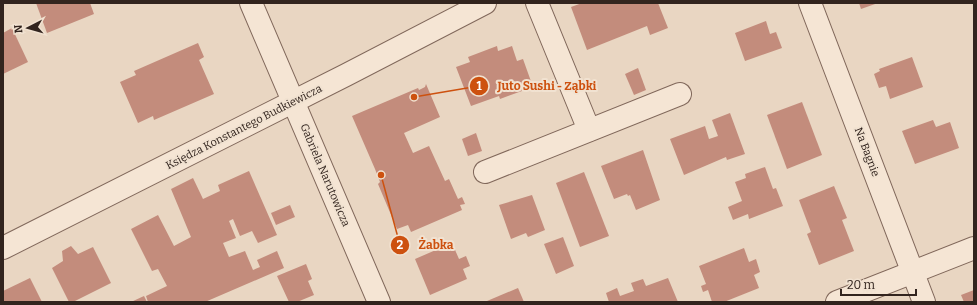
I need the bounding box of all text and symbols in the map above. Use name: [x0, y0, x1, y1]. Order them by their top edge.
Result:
north arrow: [8, 8, 48, 48]
text: N: [12, 24, 25, 34]
callout: Juto Sushi - Ząbki: [469, 74, 604, 98]
text: 1: [476, 79, 482, 93]
text: Juto Sushi - Ząbki: [497, 79, 597, 93]
street label: Księdza Konstantego Budkiewicza: [164, 82, 324, 172]
street label: Gabriela Narutowicza: [297, 122, 353, 228]
street label: Na Bagnie: [852, 125, 882, 179]
callout: Żabka: [390, 233, 461, 257]
text: Żabka: [419, 237, 454, 252]
text: 2: [397, 238, 404, 252]
scale bar: [841, 271, 916, 297]
text: 20 m: [847, 278, 876, 292]

